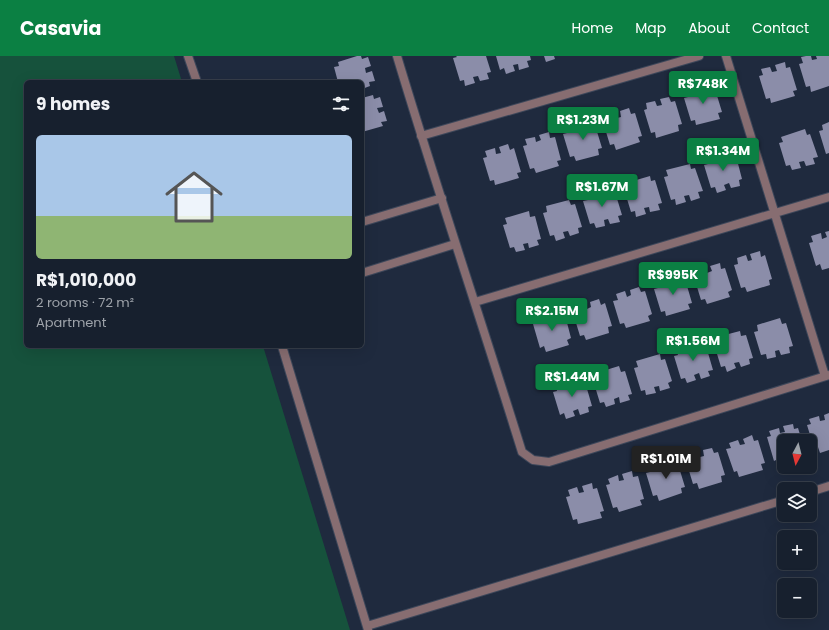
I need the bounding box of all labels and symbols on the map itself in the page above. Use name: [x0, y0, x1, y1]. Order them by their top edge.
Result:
pin: R$748K: [670, 71, 736, 105]
pin: R$1.23M: [546, 107, 620, 141]
pin: R$1.34M: [686, 138, 760, 172]
pin: R$1.67M: [565, 174, 639, 208]
pin: R$995K: [640, 262, 706, 296]
pin: R$2.15M: [515, 298, 589, 332]
pin: R$1.56M: [656, 328, 730, 362]
pin: R$1.44M: [535, 364, 609, 398]
north arrow: [777, 434, 817, 474]
pin: R$1.01M: [629, 446, 703, 480]

